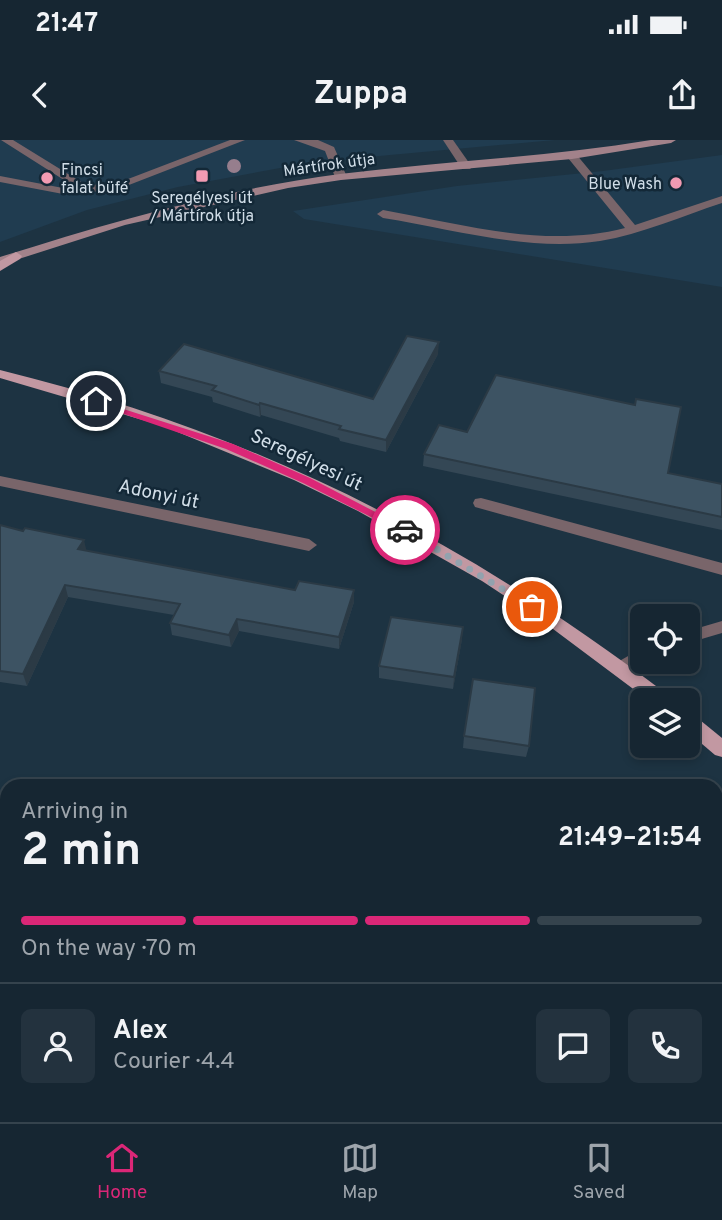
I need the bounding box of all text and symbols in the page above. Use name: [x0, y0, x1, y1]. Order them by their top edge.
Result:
text: 21:47: [35, 8, 98, 41]
text: Zuppa: [314, 75, 408, 115]
icon: back: [21, 76, 59, 114]
icon: share: [663, 76, 701, 114]
street label: Mártírok útja: [282, 150, 376, 182]
place label: Fincsi falat büfé: [61, 161, 128, 199]
marker: Seregélyesi út / Mártírok útja: [194, 168, 210, 184]
marker: Fincsi falat büfé: [39, 170, 55, 186]
place label: Blue Wash: [588, 175, 662, 195]
marker: Blue Wash: [668, 175, 684, 191]
place label: Seregélyesi út / Mártírok útja: [149, 189, 254, 227]
pin: [66, 371, 126, 431]
icon: home: [77, 382, 115, 420]
street label: Seregélyesi út: [246, 424, 366, 497]
street label: Adonyi út: [116, 475, 201, 515]
courier: [370, 495, 440, 565]
icon: car: [386, 511, 424, 549]
pin: [502, 577, 562, 637]
icon: bag: [513, 588, 551, 626]
map controls: [630, 604, 700, 758]
button: locate: [630, 604, 700, 674]
button: layers: [630, 688, 700, 758]
text: Arriving in: [21, 798, 128, 827]
text: 21:49–21:54: [558, 822, 702, 855]
text: 2 min: [21, 823, 141, 882]
text: On the way · 70 m: [21, 935, 197, 964]
button: person: [21, 1009, 95, 1083]
button: chat: [536, 1009, 610, 1083]
button: phone: [628, 1009, 702, 1083]
text: Alex: [113, 1015, 168, 1048]
text: Courier · 4.4: [113, 1048, 235, 1077]
tab: Home: [97, 1139, 147, 1205]
tab: Map: [341, 1139, 379, 1205]
tab: Saved: [573, 1139, 625, 1205]

